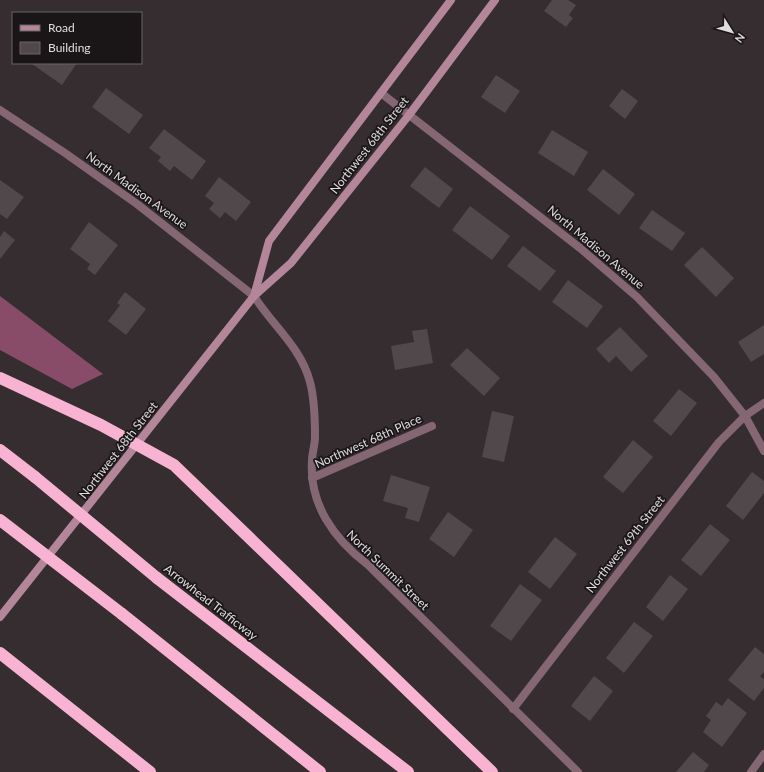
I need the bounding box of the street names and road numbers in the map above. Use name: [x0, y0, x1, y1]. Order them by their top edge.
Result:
street label: Northwest 68th Street: [326, 93, 412, 196]
street label: North Madison Avenue: [83, 148, 191, 232]
street label: North Madison Avenue: [545, 202, 647, 292]
street label: Northwest 68th Street: [75, 398, 161, 501]
street label: Northwest 68th Place: [312, 411, 424, 471]
street label: Northwest 69th Street: [582, 492, 668, 595]
street label: North Summit Street: [344, 527, 433, 614]
street label: Arrowhead Trafficway: [161, 561, 261, 644]

